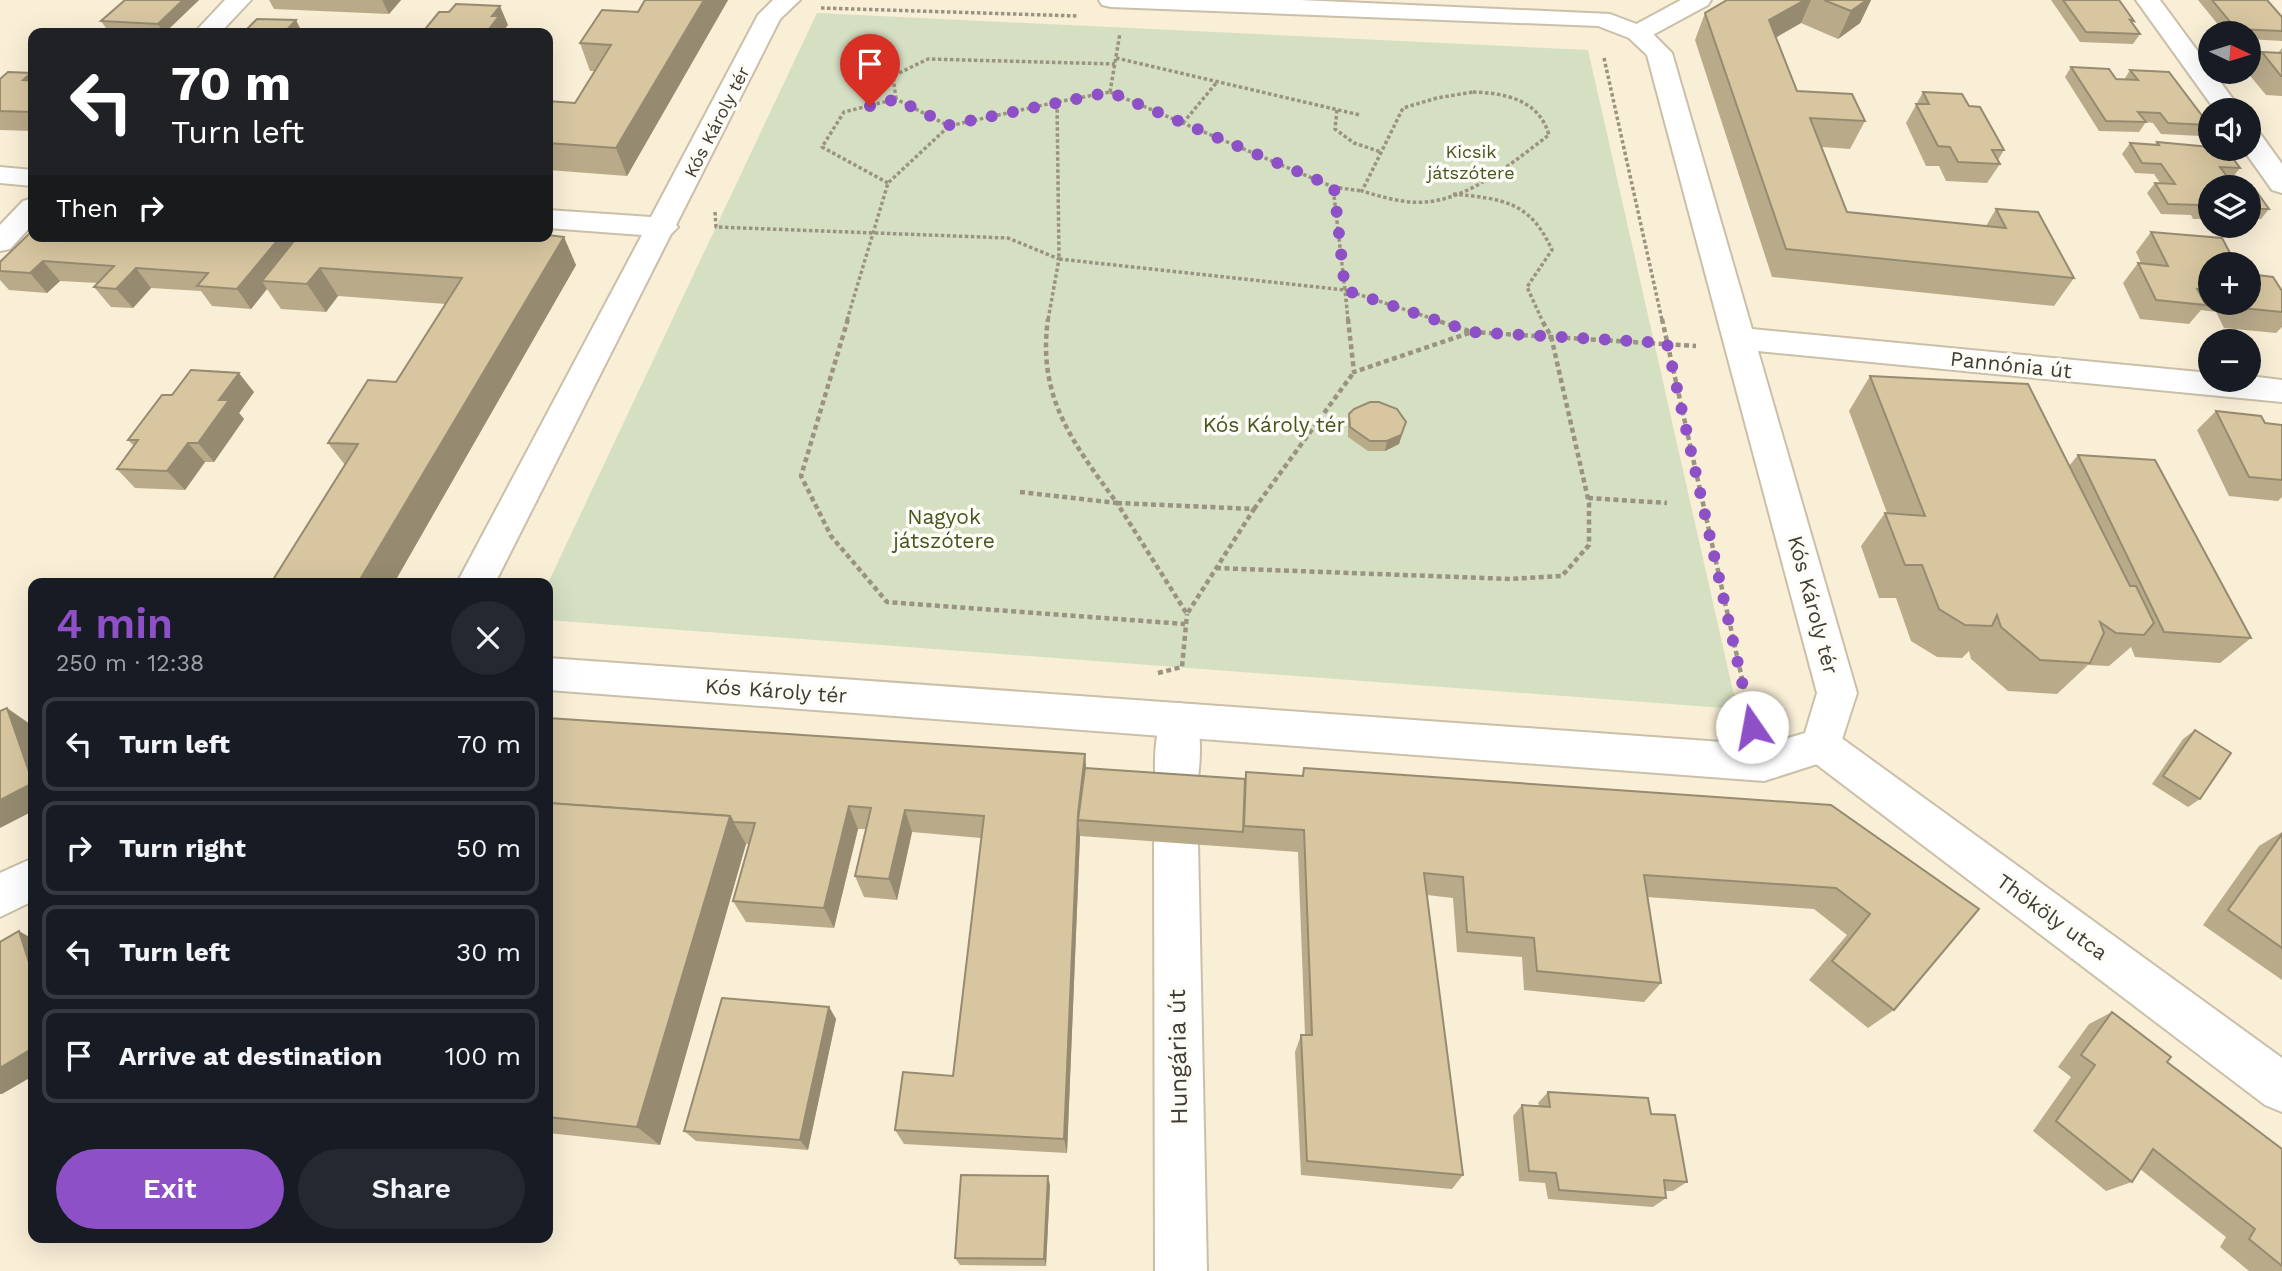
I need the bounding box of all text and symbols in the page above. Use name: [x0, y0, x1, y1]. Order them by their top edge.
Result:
north arrow: [2198, 21, 2261, 84]
map controls: [2198, 21, 2261, 392]
pin: [840, 34, 900, 106]
icon: arrive: [851, 45, 889, 83]
text: 70 m: [171, 54, 291, 112]
icon: left: [56, 56, 147, 147]
street label: Kós Károly tér: [679, 63, 754, 181]
button: sound: [2198, 98, 2261, 161]
text: Turn left: [171, 113, 304, 151]
park label: Kicsik játszótere: [1425, 141, 1515, 183]
button: layers: [2198, 175, 2261, 238]
icon: right: [132, 189, 170, 227]
text: Then: [56, 193, 118, 223]
button: +: [2198, 252, 2261, 315]
button: −: [2198, 329, 2261, 392]
street label: Pannónia út: [1949, 346, 2073, 383]
park label: Kós Károly tér: [1203, 412, 1346, 437]
park label: Nagyok játszótere: [891, 504, 995, 553]
street label: Kós Károly tér: [1783, 533, 1844, 677]
text: 4 min: [56, 599, 173, 648]
button: close: [451, 601, 525, 675]
text: 250 m · 12:38: [56, 650, 204, 677]
street label: Kós Károly tér: [704, 673, 848, 708]
position arrow: [1715, 690, 1789, 764]
icon: left: [60, 725, 98, 763]
text: Turn left: [119, 729, 230, 759]
text: 70 m: [457, 729, 521, 759]
icon: right: [60, 829, 98, 867]
text: Turn right: [119, 833, 246, 863]
text: 50 m: [456, 833, 521, 863]
street label: Thököly utca: [1992, 868, 2113, 965]
icon: left: [60, 933, 98, 971]
text: Turn left: [119, 937, 230, 967]
text: 30 m: [456, 937, 521, 967]
street label: Hungária út: [1163, 989, 1193, 1125]
icon: arrive: [60, 1037, 98, 1075]
text: Arrive at destination: [119, 1041, 382, 1071]
text: 100 m: [445, 1041, 521, 1071]
button: Exit: [56, 1149, 284, 1229]
button: Share: [298, 1149, 525, 1229]

